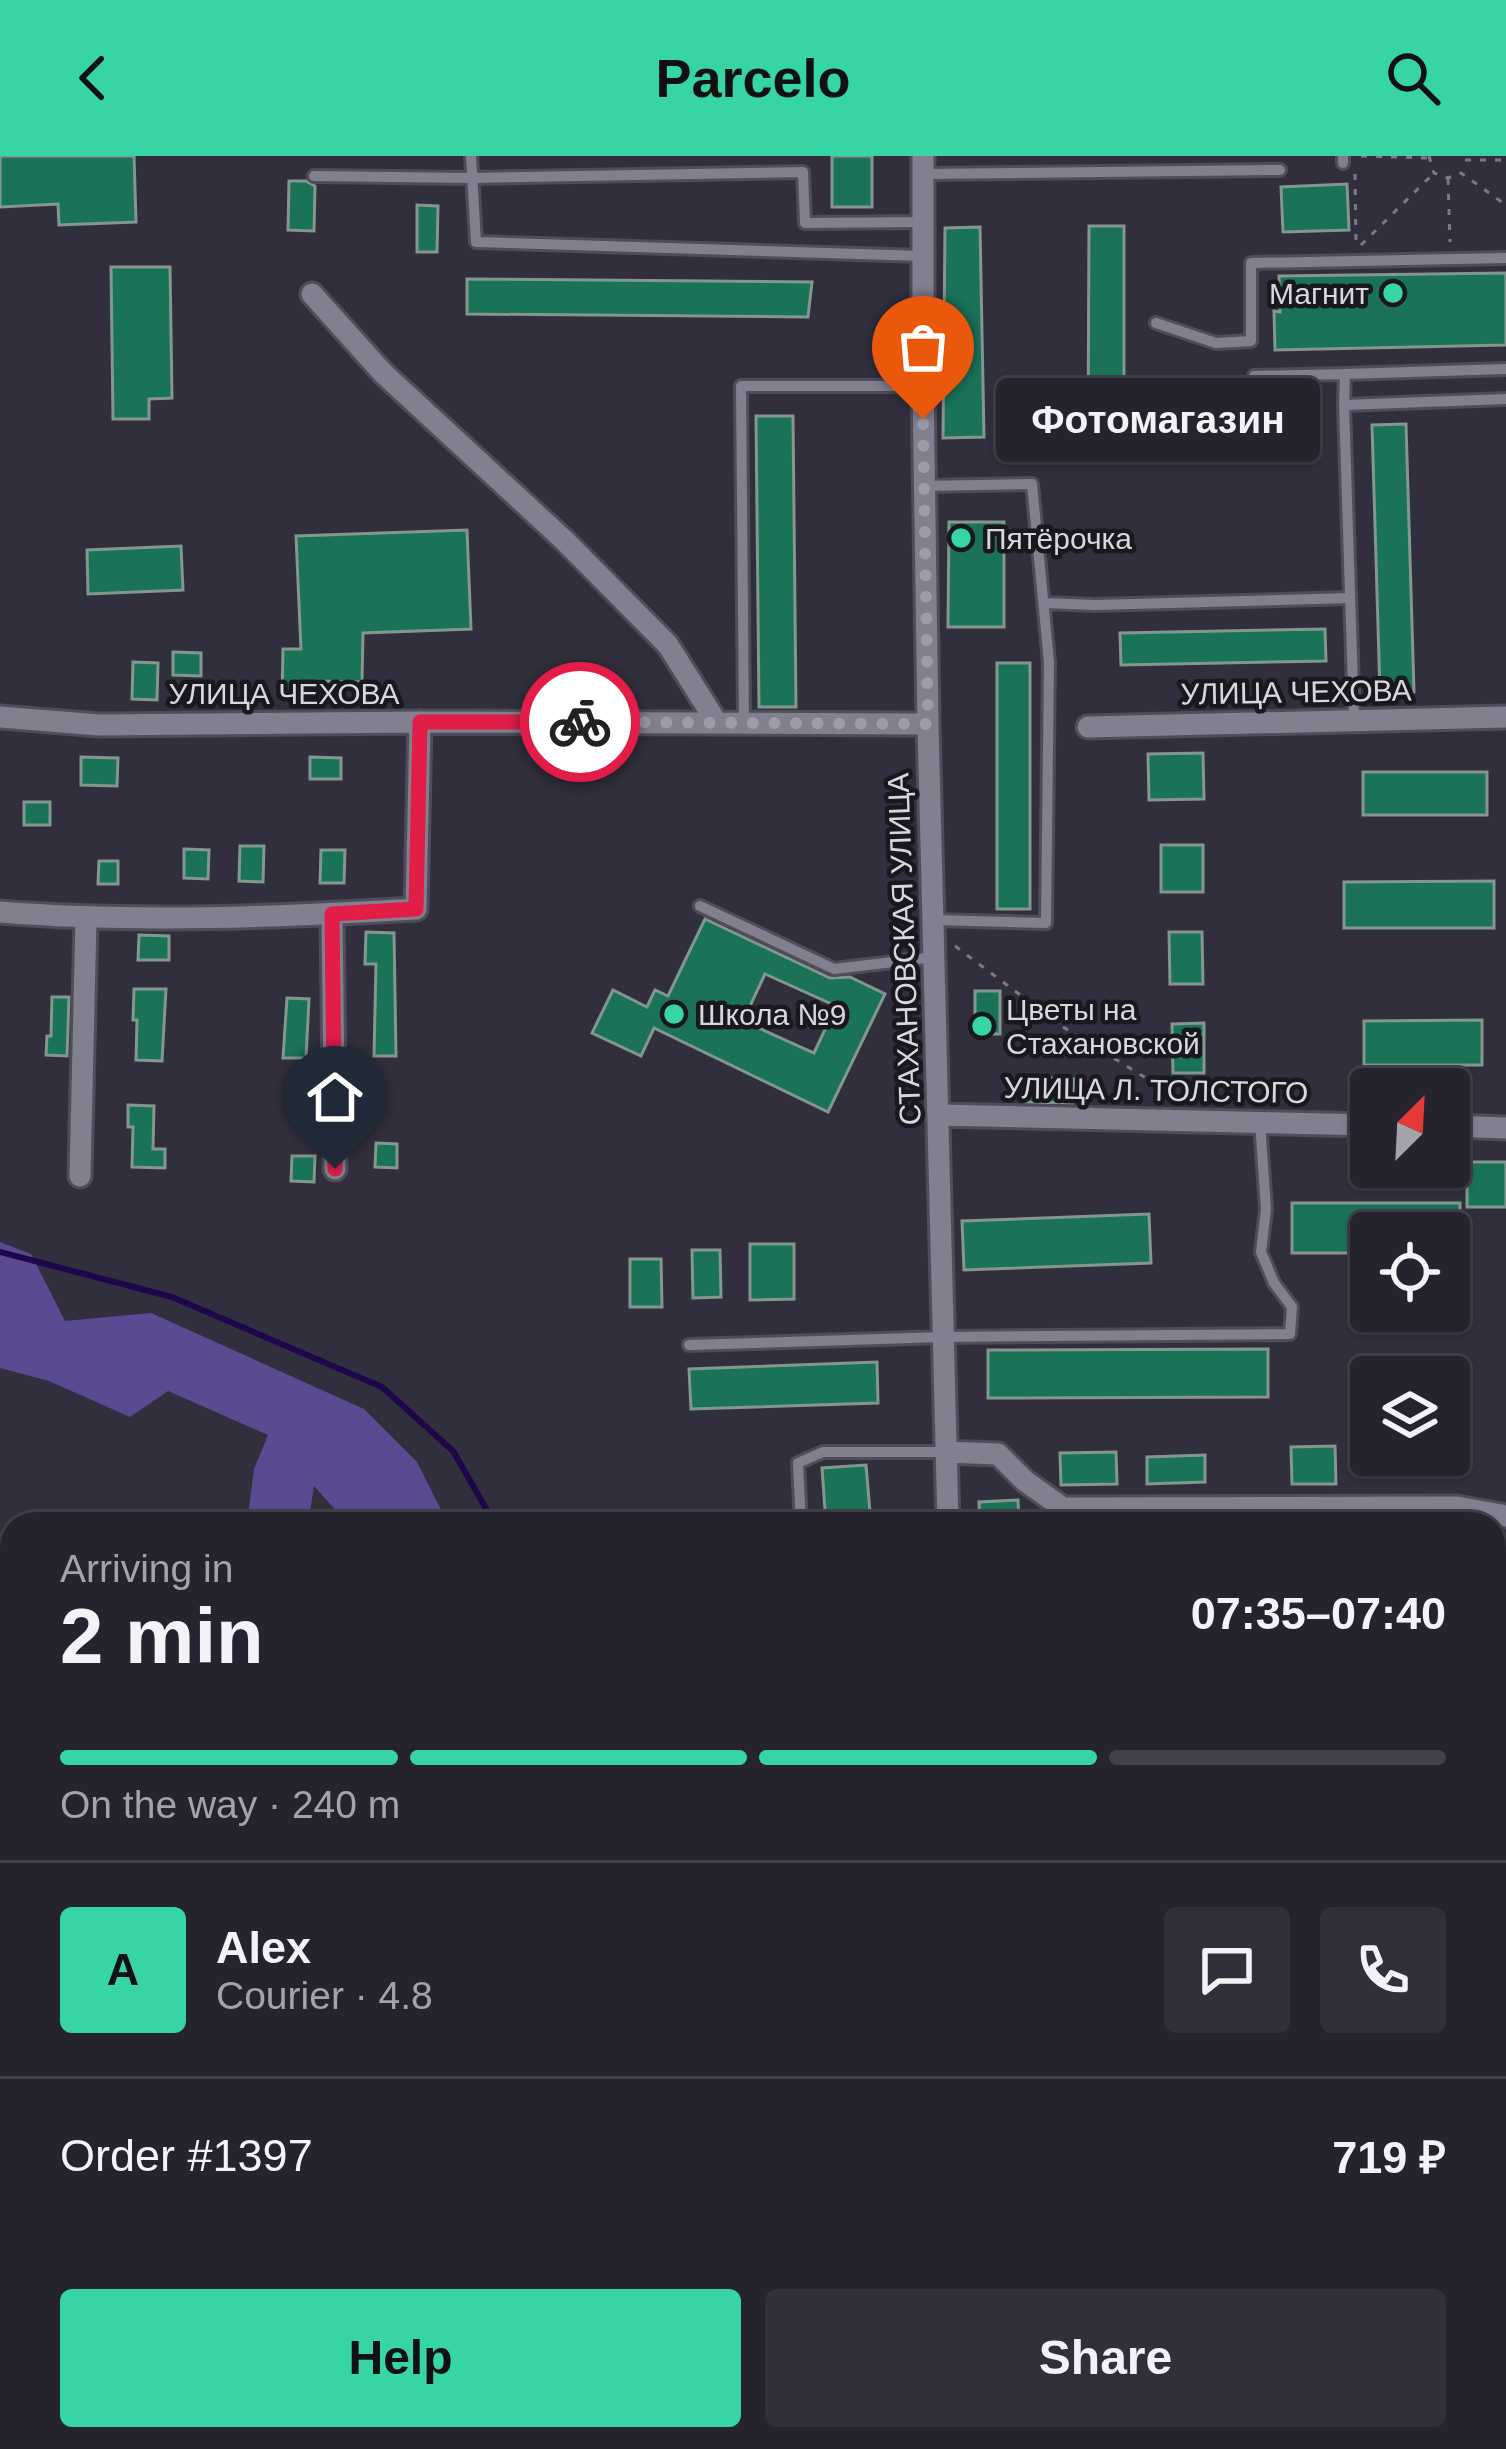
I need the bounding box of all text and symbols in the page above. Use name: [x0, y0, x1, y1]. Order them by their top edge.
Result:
icon: back: [60, 45, 126, 111]
icon: search: [1380, 45, 1446, 111]
text: Parcelo: [655, 48, 851, 108]
place label: Магнит: [1269, 277, 1369, 310]
marker: Магнит: [1380, 280, 1406, 306]
pin: [872, 296, 974, 419]
icon: bag: [890, 314, 956, 380]
callout: Фотомагазин: [995, 377, 1319, 461]
text: Фотомагазин: [1031, 398, 1285, 441]
place label: Пятёрочка: [985, 522, 1132, 555]
marker: Пятёрочка: [948, 525, 974, 551]
courier: [520, 662, 640, 782]
street label: УЛИЦА ЧЕХОВА: [1180, 673, 1412, 711]
street label: УЛИЦА ЧЕХОВА: [168, 677, 400, 710]
icon: bike: [547, 689, 613, 755]
street label: СТАХАНОВСКАЯ УЛИЦА: [881, 772, 927, 1126]
place label: Цветы на Стахановской: [1006, 993, 1200, 1060]
place label: Школа №9: [698, 998, 846, 1031]
marker: Школа №9: [661, 1001, 687, 1027]
marker: Цветы на Стахановской: [969, 1013, 995, 1039]
pin: [284, 1046, 386, 1169]
icon: home: [302, 1064, 368, 1130]
north arrow: [1350, 1068, 1470, 1188]
map controls: [1350, 1068, 1470, 1476]
street label: УЛИЦА Л. ТОЛСТОГО: [1003, 1071, 1309, 1109]
button: locate: [1350, 1212, 1470, 1332]
button: layers: [1350, 1356, 1470, 1476]
text: Arriving in: [60, 1547, 233, 1590]
text: 07:35–07:40: [1191, 1588, 1446, 1639]
text: 2 min: [60, 1592, 264, 1680]
text: On the way · 240 m: [60, 1783, 400, 1826]
button: chat: [1164, 1907, 1290, 2033]
button: phone: [1320, 1907, 1446, 2033]
text: Alex: [216, 1922, 311, 1973]
text: A: [107, 1944, 139, 1995]
text: Courier · 4.8: [216, 1974, 433, 2017]
text: Order #1397: [60, 2130, 313, 2181]
text: 719 ₽: [1332, 2132, 1446, 2183]
button: Help: [60, 2289, 741, 2427]
button: Share: [765, 2289, 1446, 2427]

